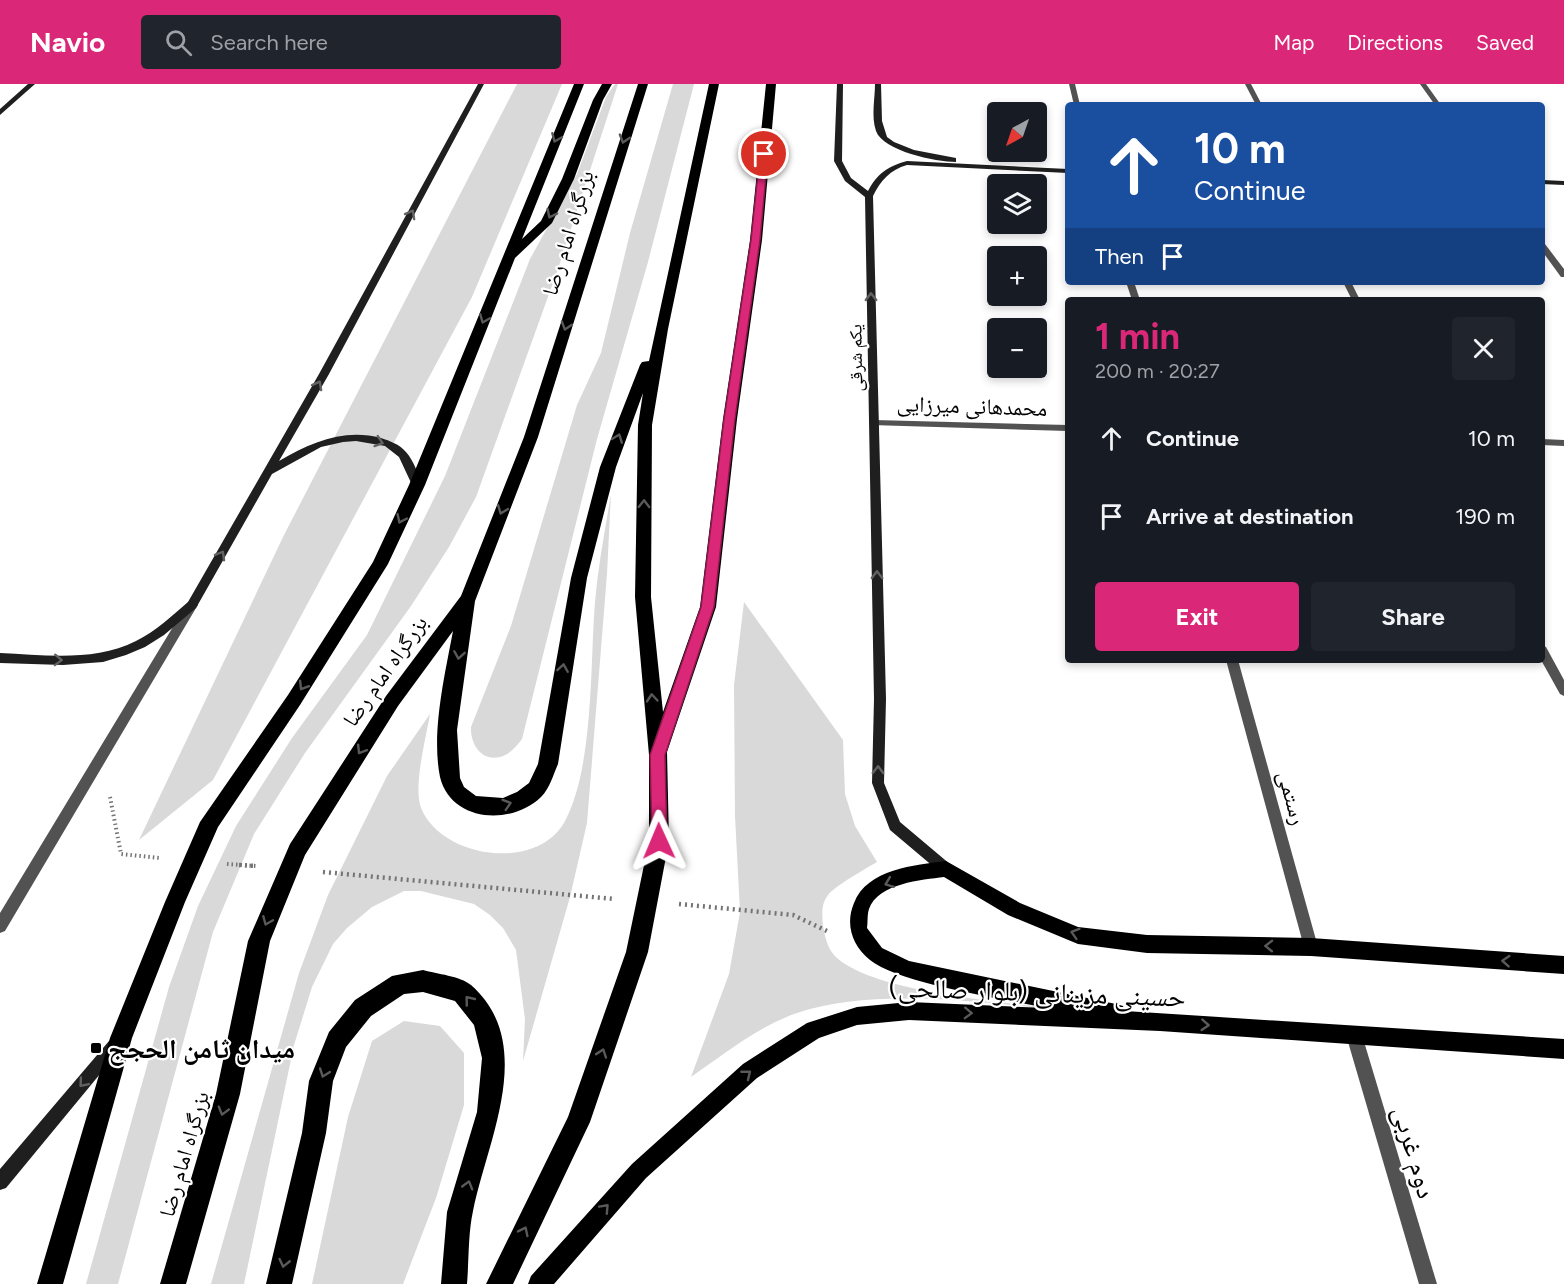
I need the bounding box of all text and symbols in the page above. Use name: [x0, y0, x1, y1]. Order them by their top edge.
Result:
search box: [141, 15, 561, 69]
text: Navio: [30, 25, 105, 59]
icon: search: [162, 26, 195, 59]
text: Search here: [210, 29, 328, 56]
text: Map: [1273, 30, 1314, 55]
text: Directions: [1347, 30, 1443, 55]
text: Saved: [1476, 30, 1534, 55]
north arrow: [987, 102, 1047, 162]
map controls: [987, 102, 1047, 378]
text: 10 m: [1194, 123, 1286, 174]
icon: ahead: [1095, 126, 1173, 204]
pin: [738, 128, 789, 179]
one-way arrow: [551, 132, 563, 143]
one-way arrow: [619, 133, 631, 144]
icon: arrive: [747, 137, 780, 170]
street label: بزرگراه امام رضا: [536, 167, 601, 299]
button: layers: [987, 174, 1047, 234]
text: Continue: [1194, 174, 1306, 207]
one-way arrow: [546, 208, 558, 219]
one-way arrow: [404, 210, 415, 220]
icon: arrive: [1156, 240, 1189, 273]
text: Then: [1095, 243, 1144, 270]
button: +: [987, 246, 1047, 306]
one-way arrow: [865, 292, 878, 301]
one-way arrow: [479, 313, 491, 324]
text: 1 min: [1095, 315, 1180, 358]
button: close: [1452, 317, 1515, 380]
button: −: [987, 318, 1047, 378]
one-way arrow: [561, 320, 573, 331]
street label: یکم شرقی: [844, 324, 869, 392]
text: 200 m · 20:27: [1095, 359, 1220, 383]
one-way arrow: [310, 381, 322, 391]
street label: محمدهانی میرزایی: [896, 390, 1048, 422]
icon: ahead: [1095, 422, 1128, 455]
text: Continue: [1146, 425, 1239, 452]
text: 10 m: [1468, 425, 1515, 452]
one-way arrow: [611, 434, 624, 444]
one-way arrow: [373, 435, 384, 447]
one-way arrow: [638, 499, 650, 508]
icon: arrive: [1095, 500, 1128, 533]
text: Arrive at destination: [1146, 503, 1354, 530]
text: 190 m: [1455, 503, 1515, 530]
one-way arrow: [497, 504, 510, 515]
one-way arrow: [397, 512, 409, 523]
one-way arrow: [214, 551, 225, 561]
one-way arrow: [871, 571, 883, 580]
button: Exit: [1095, 582, 1299, 651]
button: Share: [1311, 582, 1515, 651]
street label: بزرگراه امام رضا: [337, 610, 434, 732]
one-way arrow: [453, 651, 465, 660]
one-way arrow: [54, 654, 63, 666]
one-way arrow: [556, 664, 568, 673]
one-way arrow: [299, 680, 310, 691]
one-way arrow: [646, 694, 659, 703]
one-way arrow: [357, 744, 368, 755]
one-way arrow: [872, 766, 884, 775]
street label: رستمی: [1272, 768, 1312, 828]
one-way arrow: [501, 799, 512, 811]
position arrow: [627, 809, 691, 873]
one-way arrow: [884, 875, 895, 888]
one-way arrow: [262, 915, 274, 926]
one-way arrow: [1070, 928, 1081, 940]
one-way arrow: [1265, 940, 1274, 952]
one-way arrow: [1501, 955, 1510, 968]
street label: حسینی مزینانی (بلوار صالحی): [888, 970, 1186, 1014]
one-way arrow: [465, 996, 476, 1007]
one-way arrow: [963, 1007, 972, 1020]
one-way arrow: [1200, 1018, 1209, 1031]
place label: میدان ثامن الحجج: [108, 1032, 295, 1067]
marker: میدان ثامن الحجج: [89, 1041, 103, 1055]
one-way arrow: [595, 1048, 607, 1059]
one-way arrow: [319, 1067, 332, 1078]
one-way arrow: [740, 1071, 751, 1082]
one-way arrow: [79, 1076, 90, 1087]
street label: بزرگراه امام رضا: [153, 1088, 216, 1220]
street label: دوم غربی: [1384, 1102, 1444, 1202]
one-way arrow: [218, 1105, 230, 1116]
one-way arrow: [461, 1180, 473, 1191]
one-way arrow: [598, 1204, 609, 1215]
one-way arrow: [517, 1227, 529, 1238]
one-way arrow: [278, 1258, 291, 1268]

